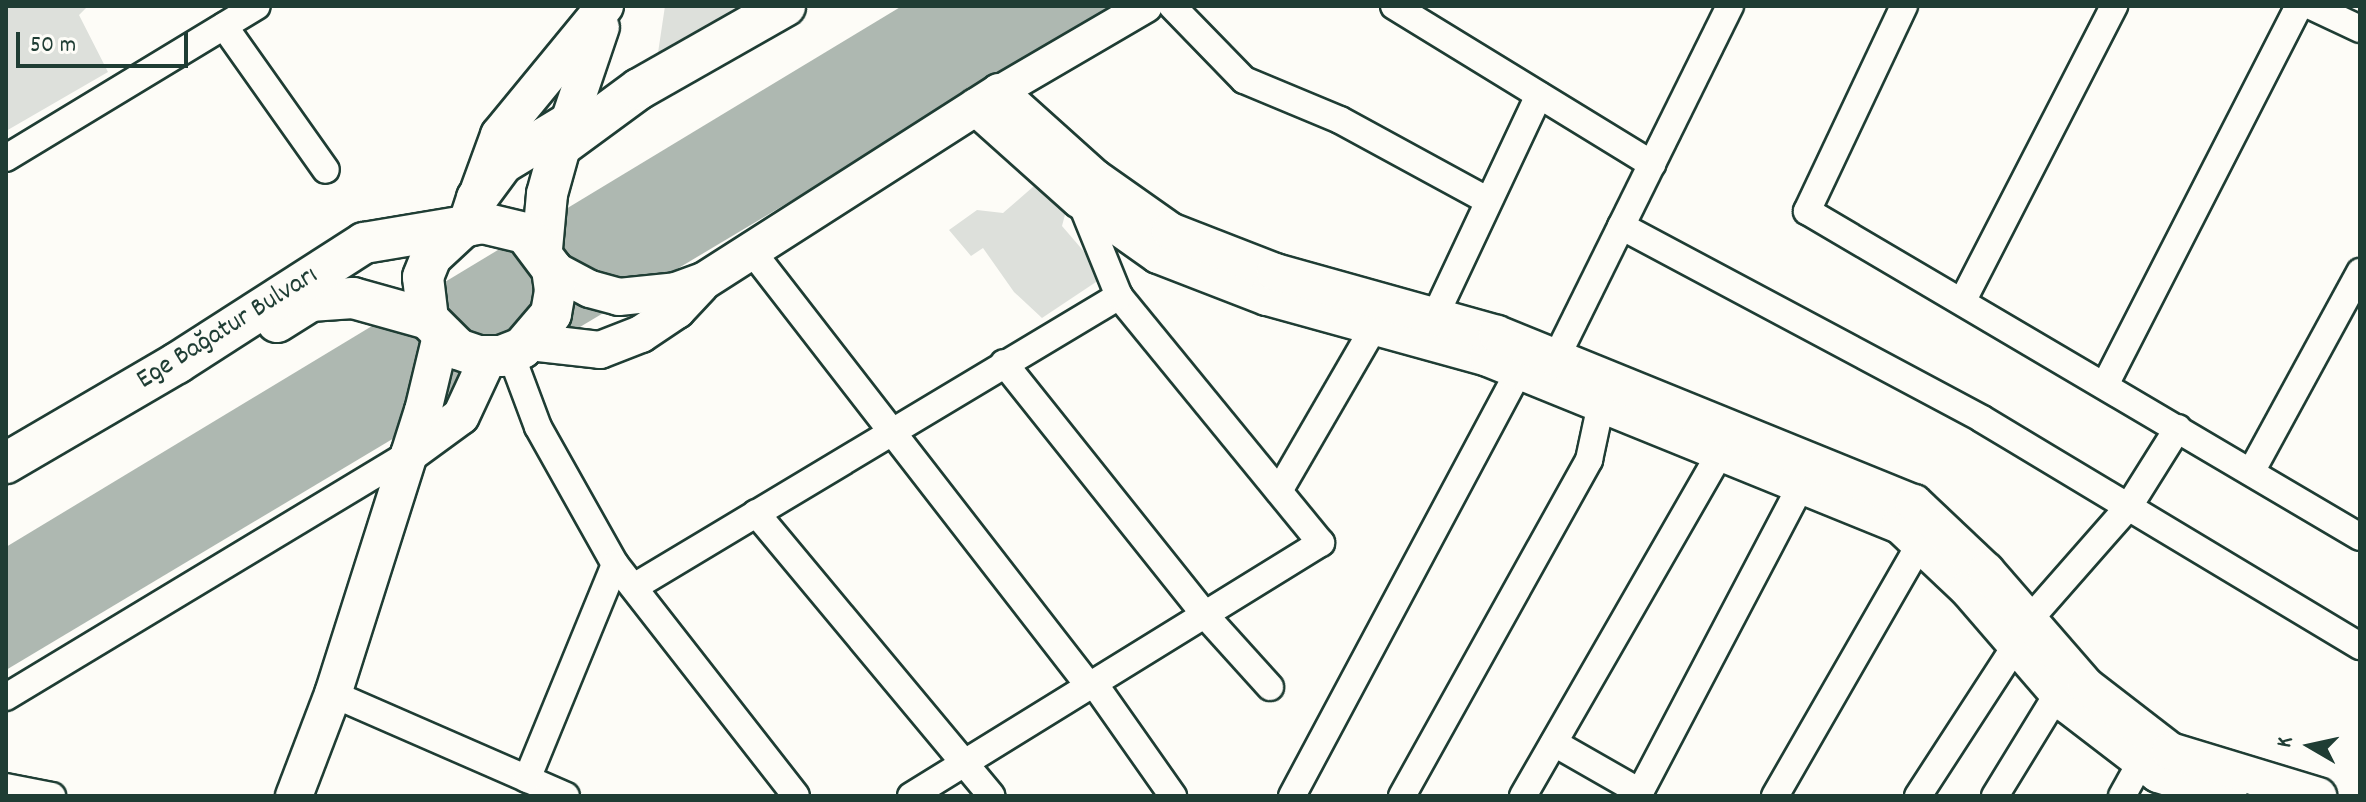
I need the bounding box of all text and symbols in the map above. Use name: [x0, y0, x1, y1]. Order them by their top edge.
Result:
scale bar: [20, 16, 192, 66]
text: 50 m: [30, 29, 76, 63]
street label: Ege Bağatur Bulvarı: [131, 260, 325, 398]
north arrow: [2270, 706, 2350, 786]
text: K: [2270, 735, 2302, 750]

